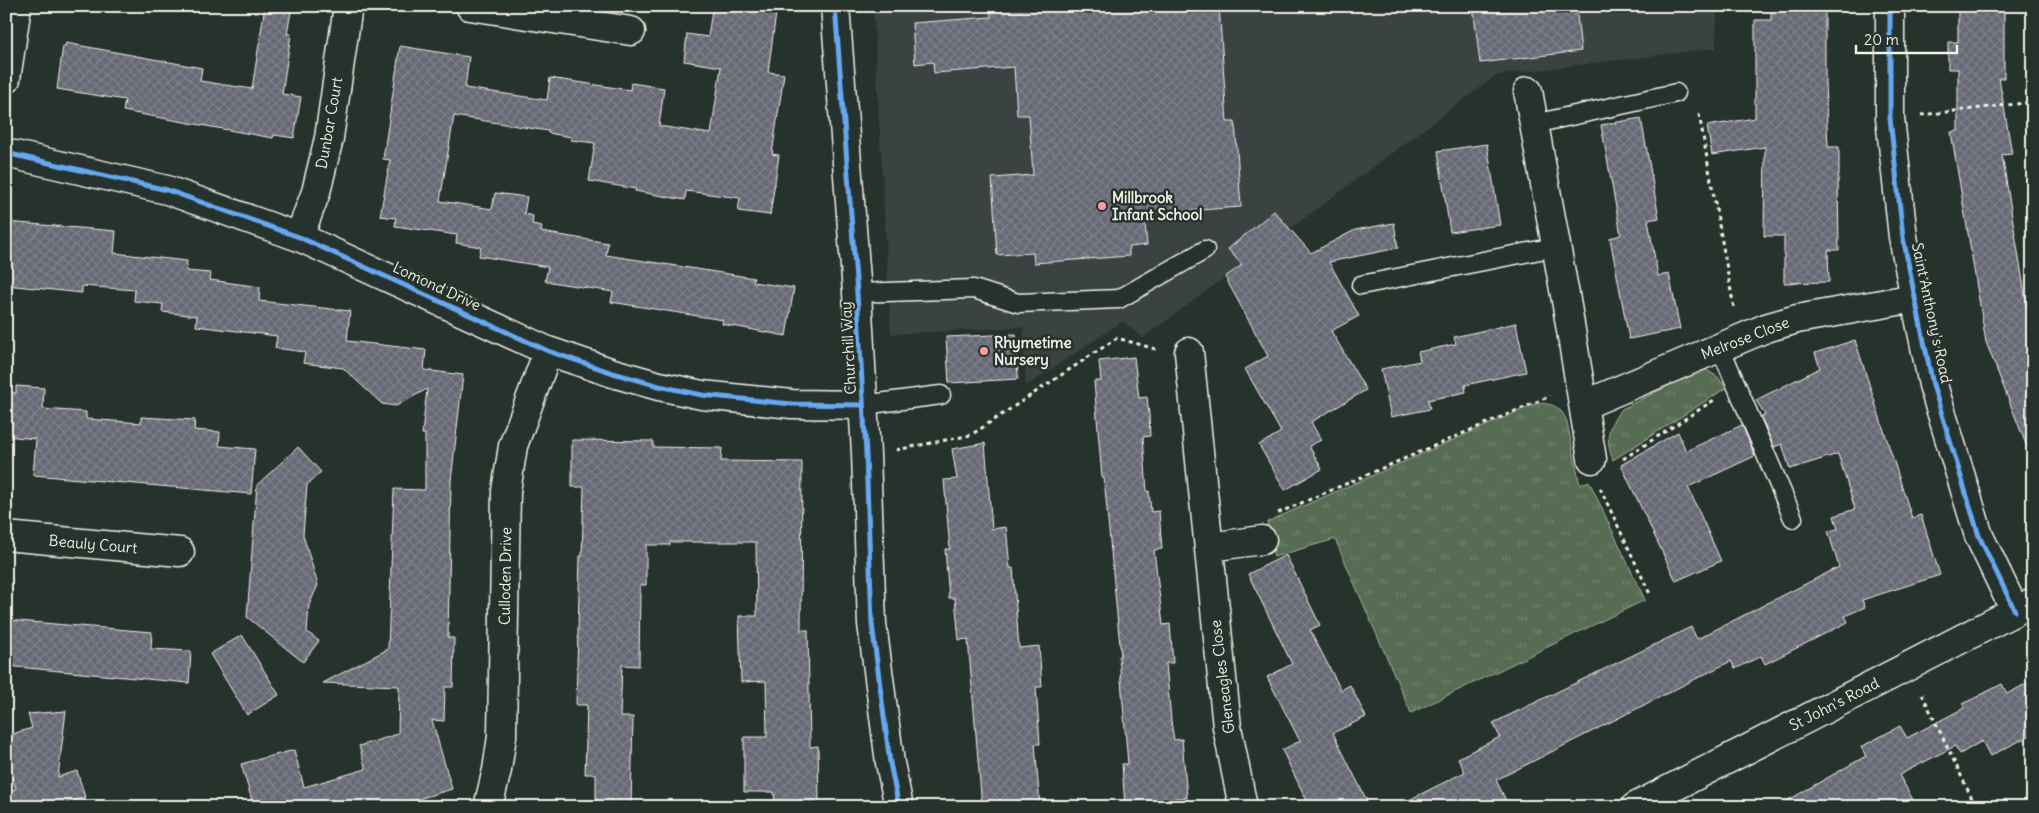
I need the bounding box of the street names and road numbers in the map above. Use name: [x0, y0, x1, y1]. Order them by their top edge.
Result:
street label: Dunbar Court: [312, 76, 346, 170]
street label: Saint Anthony's Road: [1908, 241, 1956, 385]
street label: Lomond Drive: [390, 257, 484, 315]
street label: Churchill Way: [836, 301, 860, 395]
street label: Melrose Close: [1698, 312, 1792, 364]
street label: Culloden Drive: [495, 527, 515, 625]
street label: Beauly Court: [48, 531, 138, 557]
street label: Gleneagles Close: [1206, 619, 1238, 735]
street label: St John's Road: [1786, 673, 1882, 735]

